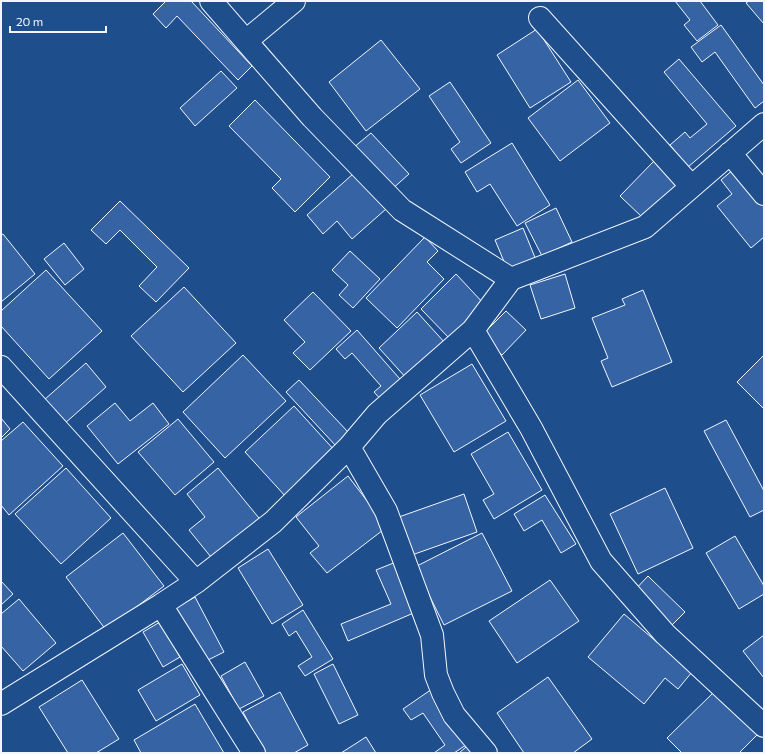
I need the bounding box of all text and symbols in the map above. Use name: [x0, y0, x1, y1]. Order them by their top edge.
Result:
scale bar: [10, 8, 106, 34]
text: 20 m: [16, 14, 43, 28]

